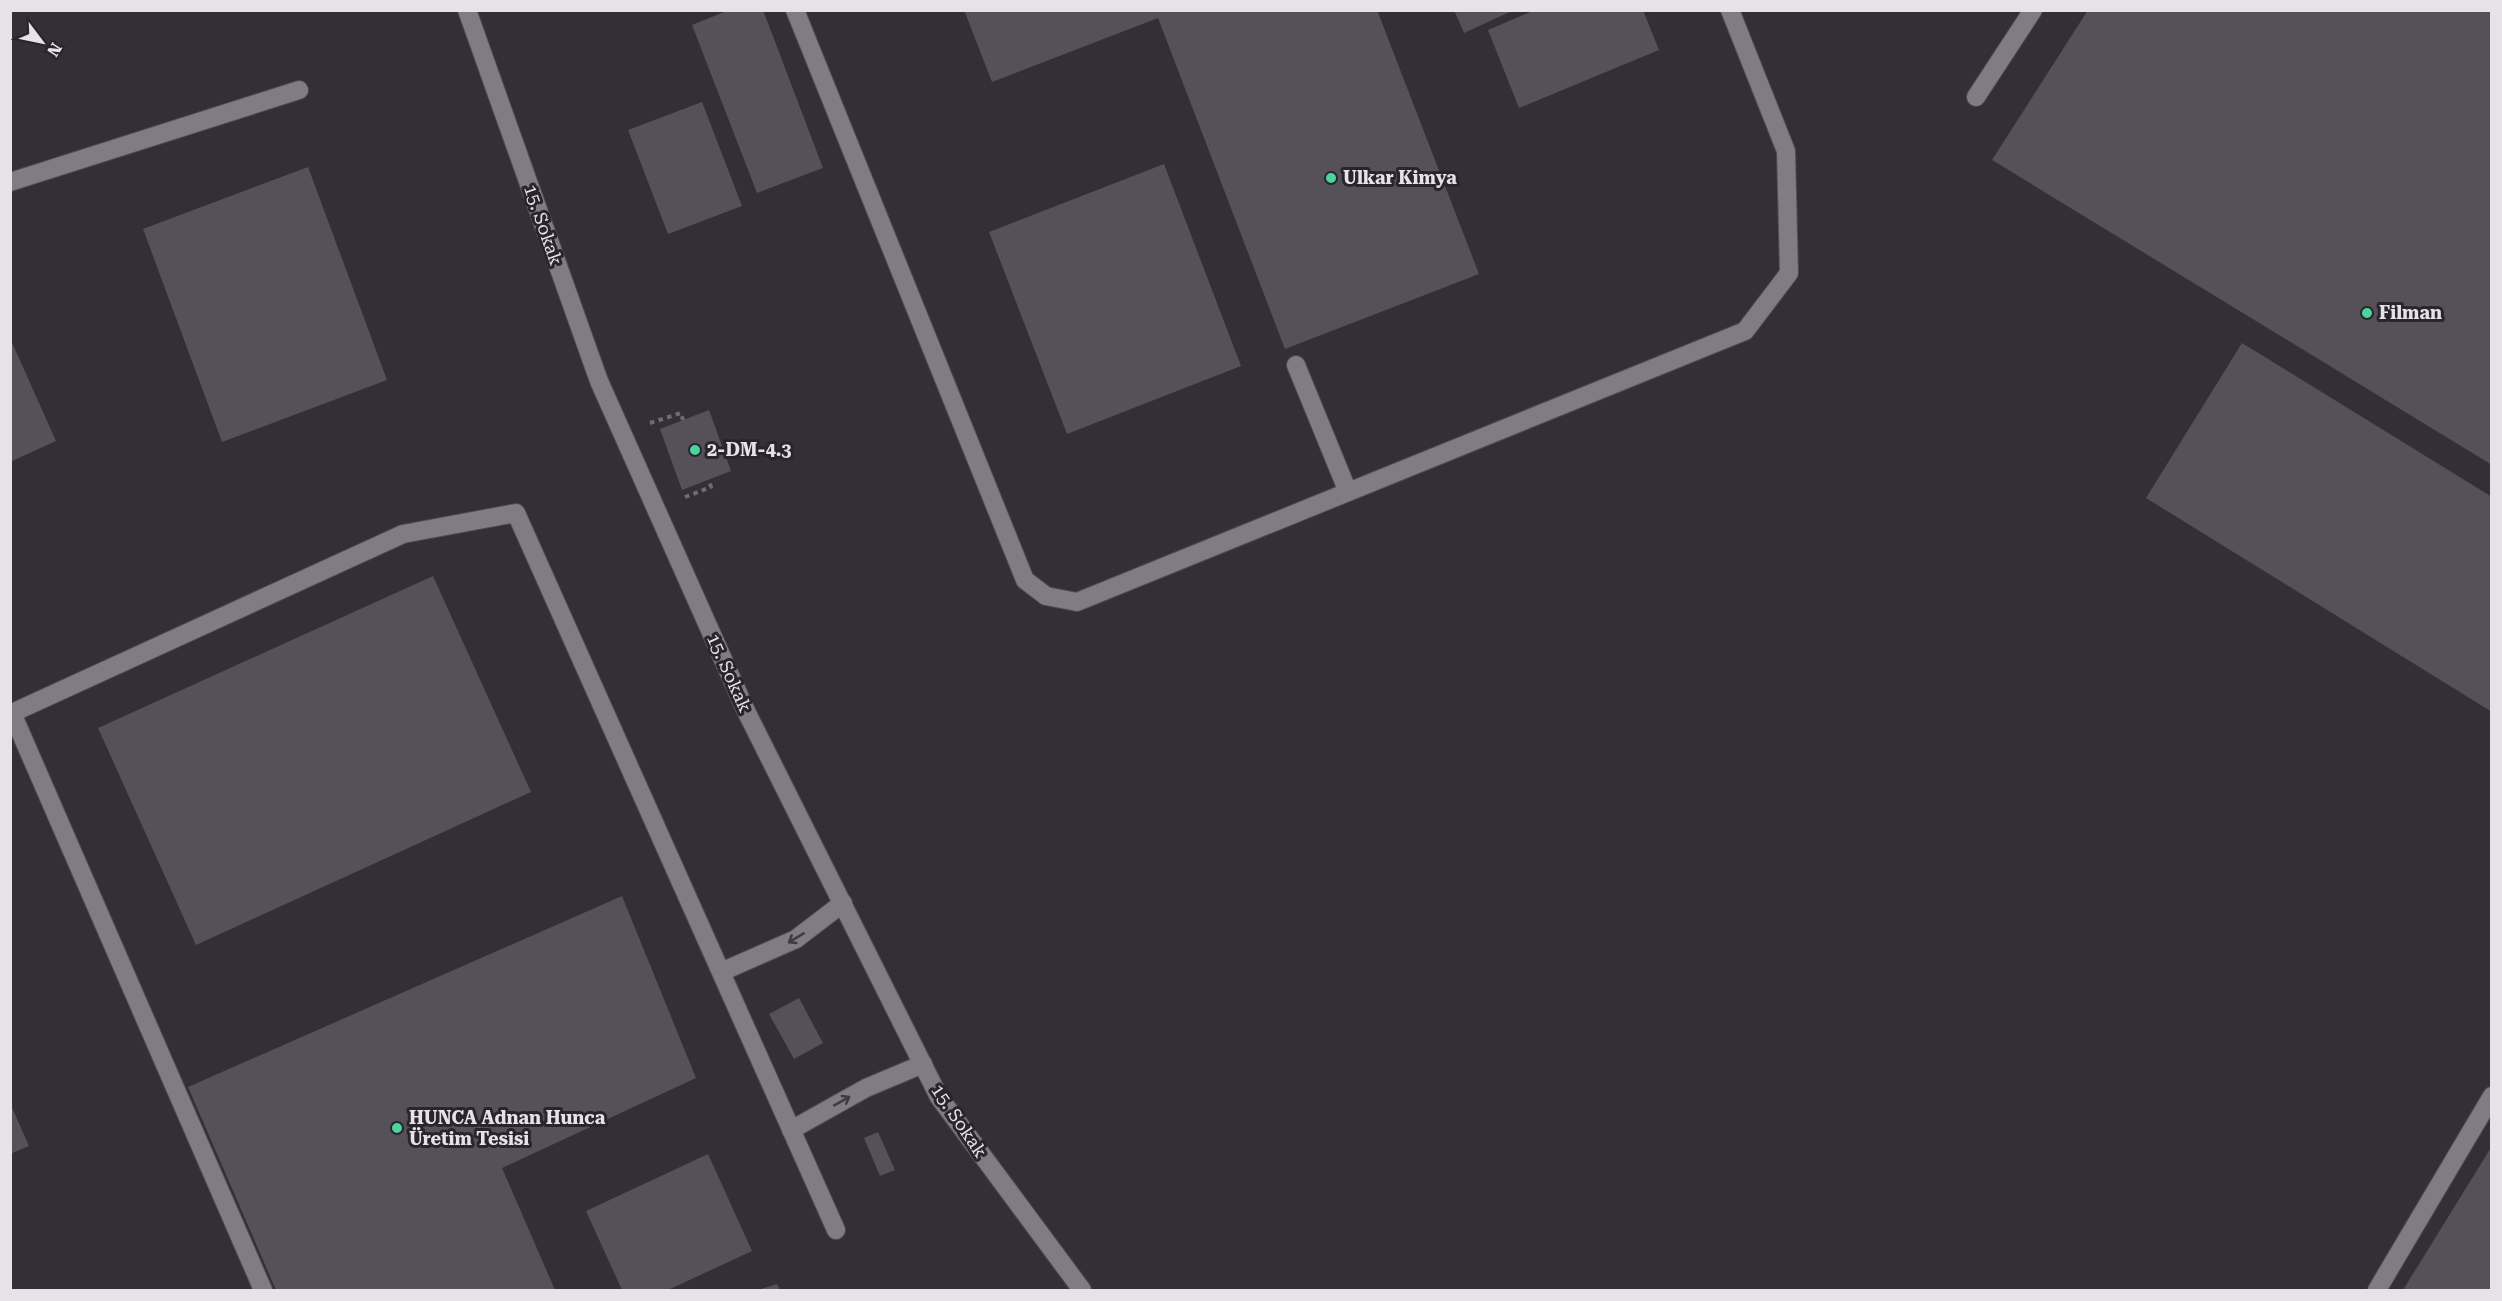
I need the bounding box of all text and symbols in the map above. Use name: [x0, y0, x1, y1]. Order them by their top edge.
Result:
north arrow: [12, 12, 72, 72]
text: N: [43, 39, 66, 60]
place label: Ulkar Kimya: [1343, 167, 1457, 188]
marker: Ulkar Kimya: [1324, 171, 1338, 185]
street label: 15. Sokak: [520, 182, 567, 268]
place label: Filman: [2379, 302, 2442, 323]
marker: Filman: [2360, 306, 2374, 320]
place label: 2-DM-4.3: [707, 439, 791, 460]
marker: 2-DM-4.3: [688, 443, 702, 457]
street label: 15. Sokak: [703, 630, 756, 715]
one-way arrow: [788, 932, 805, 944]
street label: 15. Sokak: [927, 1080, 992, 1161]
one-way arrow: [833, 1095, 851, 1106]
place label: HUNCA Adnan Hunca Üretim Tesisi: [409, 1107, 606, 1149]
marker: HUNCA Adnan Hunca Üretim Tesisi: [390, 1121, 404, 1135]

